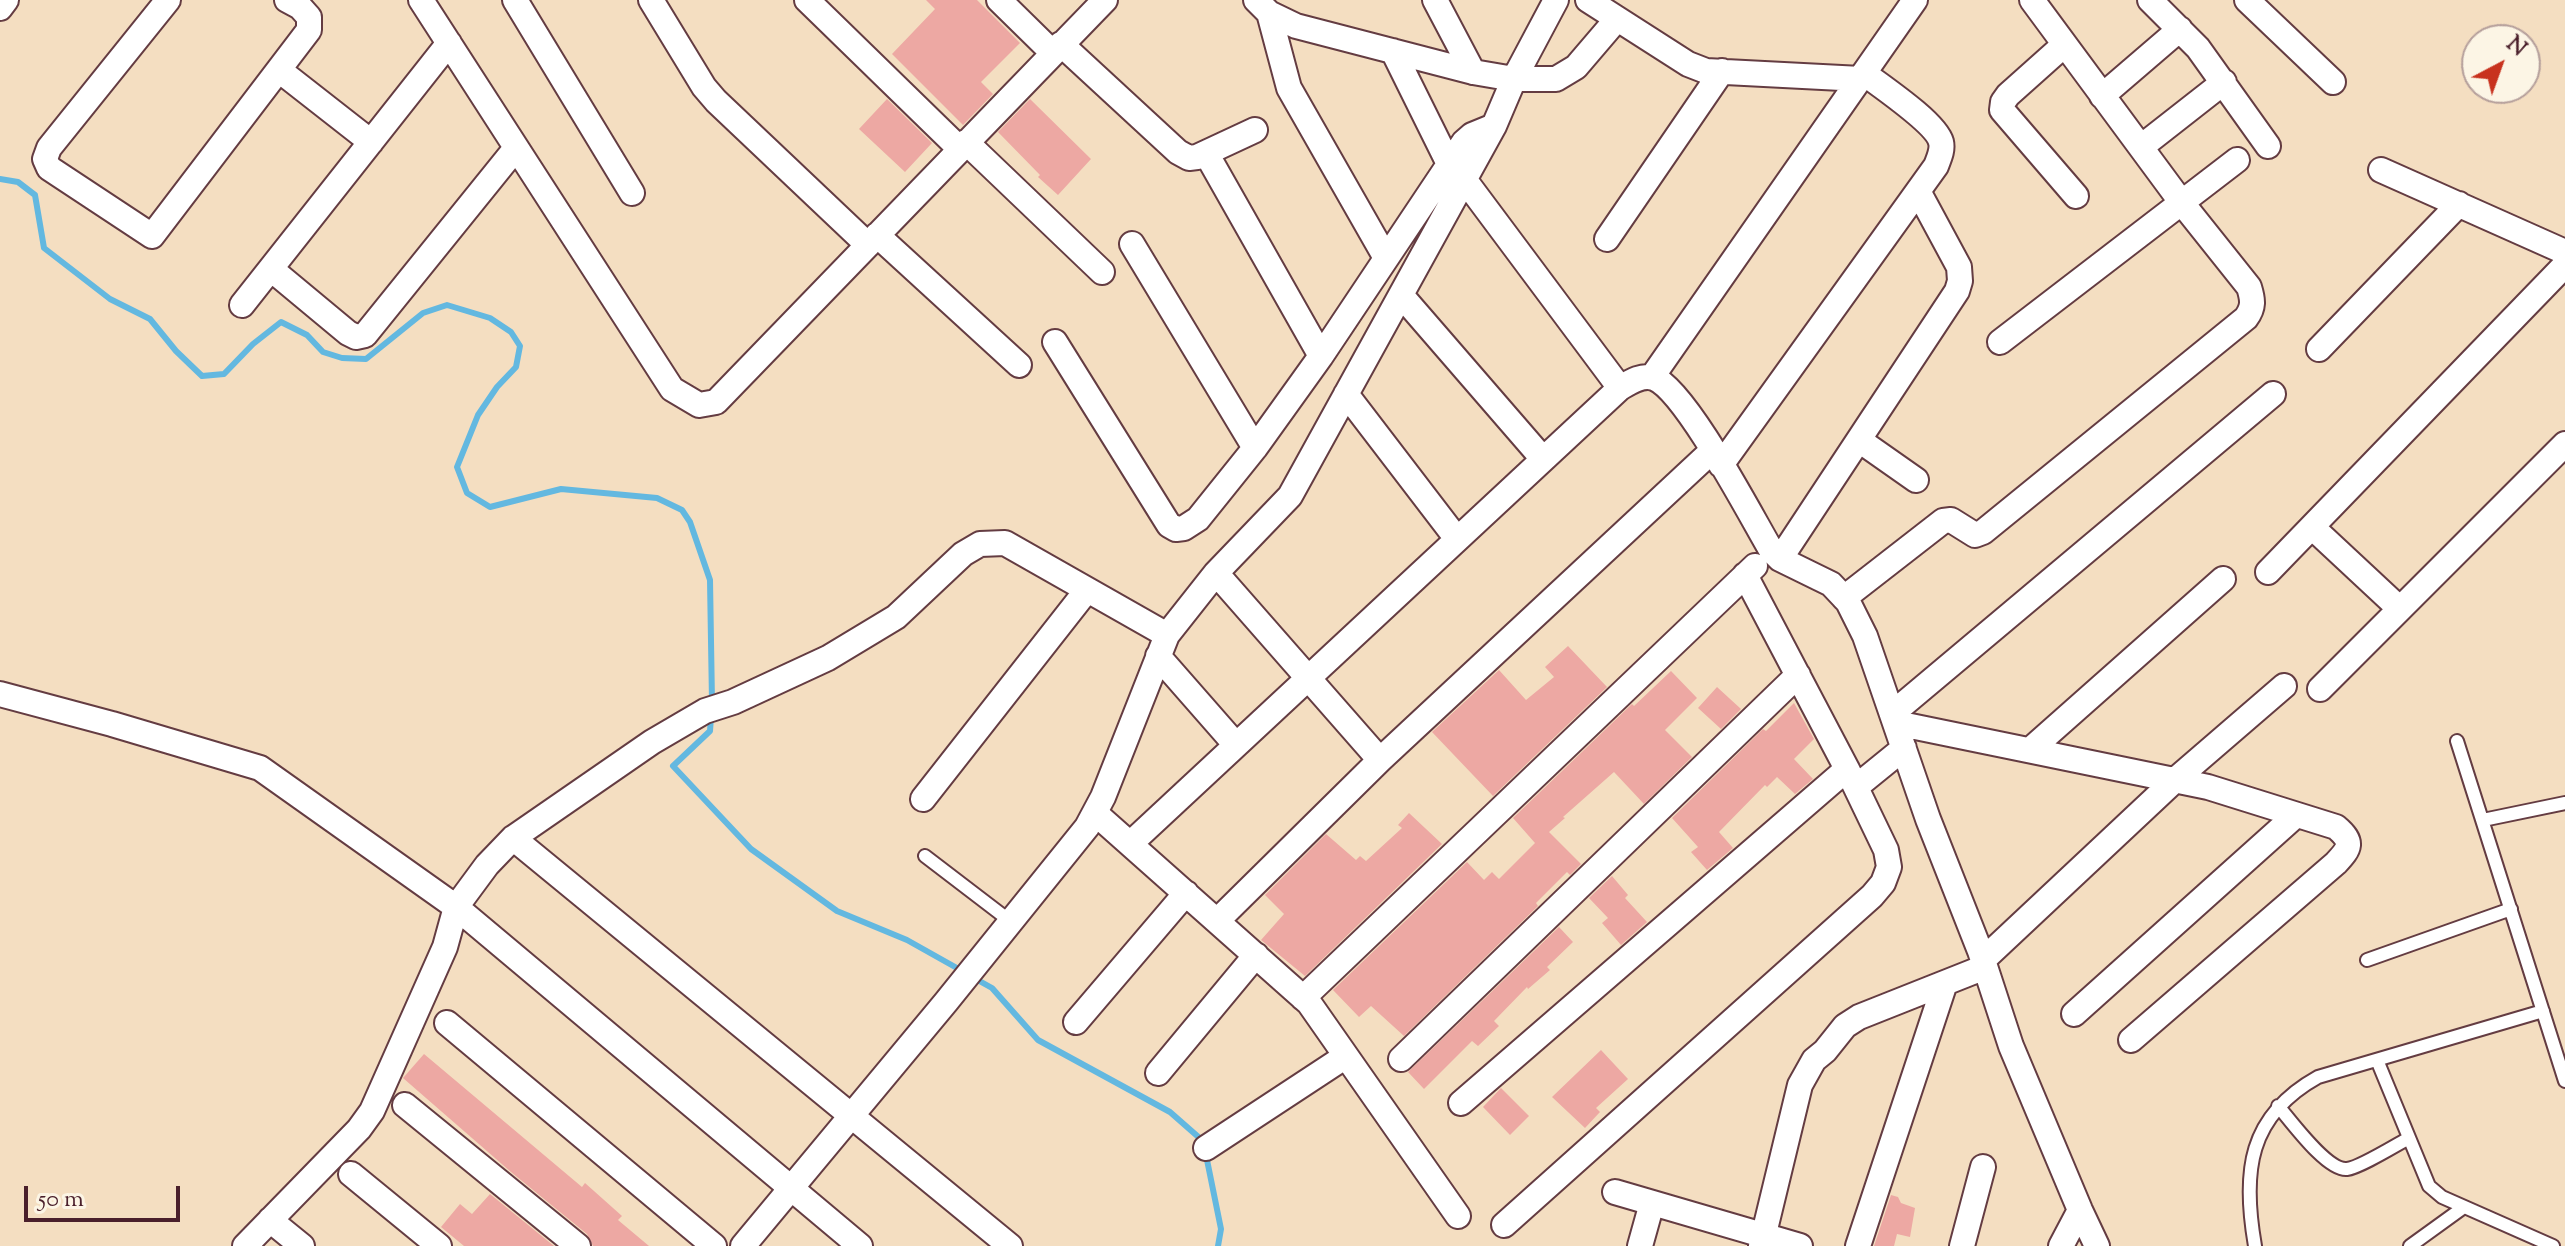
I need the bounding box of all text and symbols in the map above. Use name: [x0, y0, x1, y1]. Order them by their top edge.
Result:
north arrow: [2461, 24, 2541, 104]
text: N: [2498, 30, 2533, 65]
scale bar: [28, 1170, 184, 1220]
text: 50 m: [38, 1183, 84, 1217]

